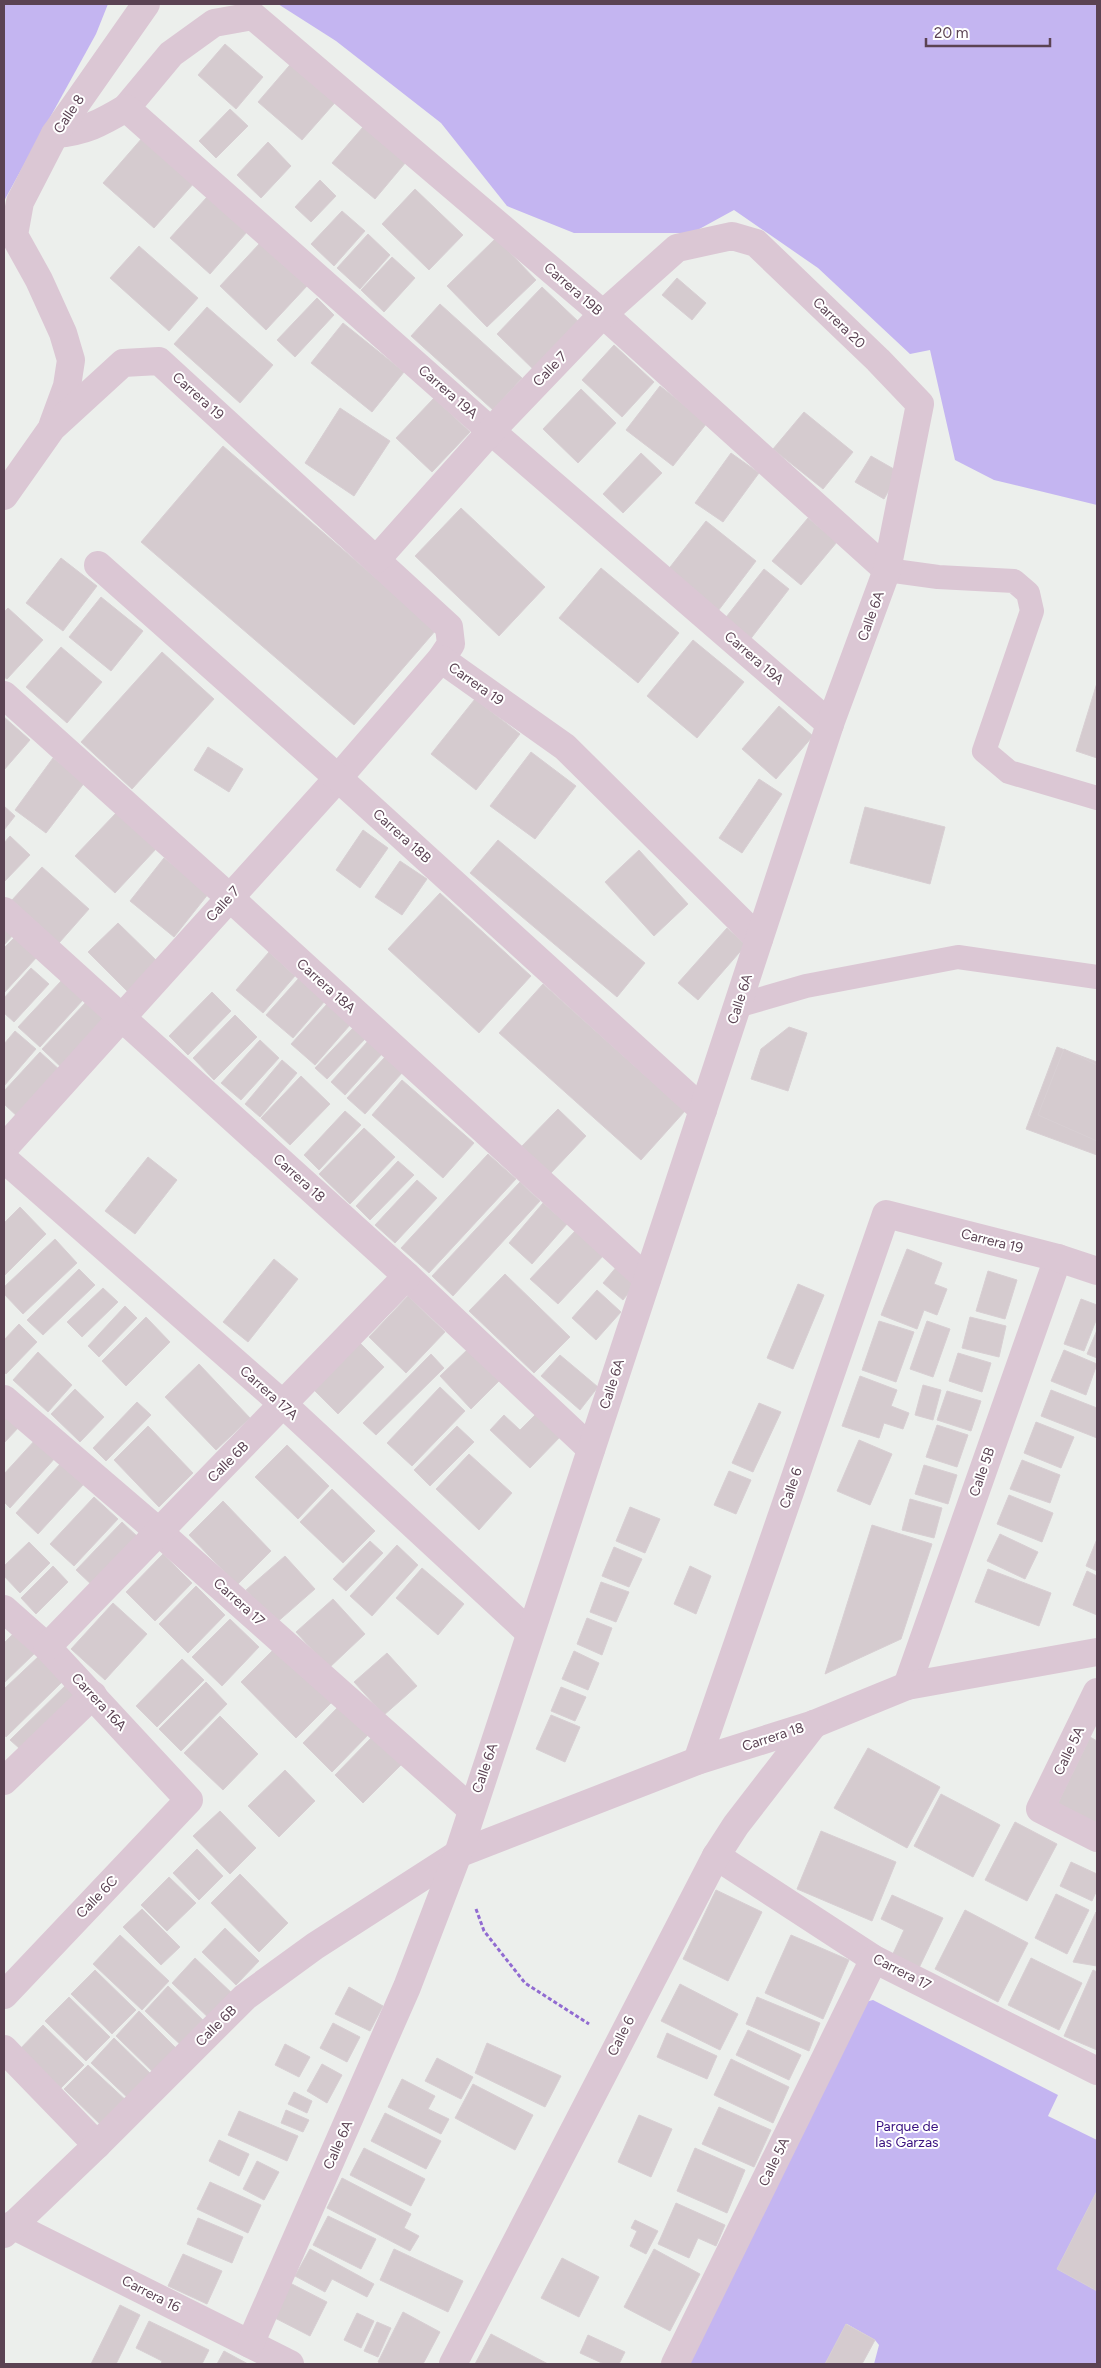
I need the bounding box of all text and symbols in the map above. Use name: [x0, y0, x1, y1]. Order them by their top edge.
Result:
scale bar: [926, 15, 1050, 47]
text: 20 m: [934, 24, 968, 42]
street label: Calle 8: [50, 91, 88, 137]
street label: Carrera 19B: [540, 259, 606, 319]
street label: Carrera 20: [809, 294, 869, 352]
street label: Calle 7: [529, 348, 571, 390]
street label: Carrera 19A: [415, 362, 481, 423]
street label: Carrera 19: [169, 368, 227, 424]
street label: Calle 6A: [854, 588, 888, 643]
street label: Carrera 19A: [721, 628, 787, 689]
street label: Carrera 19: [445, 659, 507, 709]
street label: Carrera 18B: [369, 805, 435, 867]
street label: Calle 7: [203, 882, 244, 925]
street label: Carrera 18A: [293, 955, 359, 1017]
street label: Calle 6A: [724, 971, 756, 1026]
street label: Carrera 18: [270, 1150, 328, 1206]
street label: Carrera 19: [959, 1225, 1025, 1257]
street label: Calle 6A: [596, 1356, 628, 1411]
street label: Carrera 17A: [236, 1362, 302, 1424]
street label: Calle 6B: [204, 1438, 252, 1486]
street label: Calle 5B: [966, 1445, 998, 1499]
street label: Calle 6: [776, 1465, 806, 1511]
street label: Carrera 17: [210, 1575, 268, 1630]
street label: Carrera 16A: [68, 1670, 130, 1735]
street label: Carrera 18: [740, 1719, 806, 1755]
street label: Calle 5A: [1050, 1723, 1088, 1778]
street label: Calle 6A: [469, 1740, 502, 1795]
street label: Calle 6C: [73, 1872, 121, 1922]
street label: Carrera 17: [870, 1950, 934, 1994]
street label: Calle 6B: [192, 2002, 240, 2050]
street label: Calle 6: [604, 2013, 638, 2059]
street label: Calle 6A: [320, 2117, 357, 2172]
park label: Parque de las Garzas: [875, 2118, 939, 2151]
street label: Calle 5A: [755, 2134, 793, 2189]
street label: Carrera 16: [119, 2272, 183, 2316]

